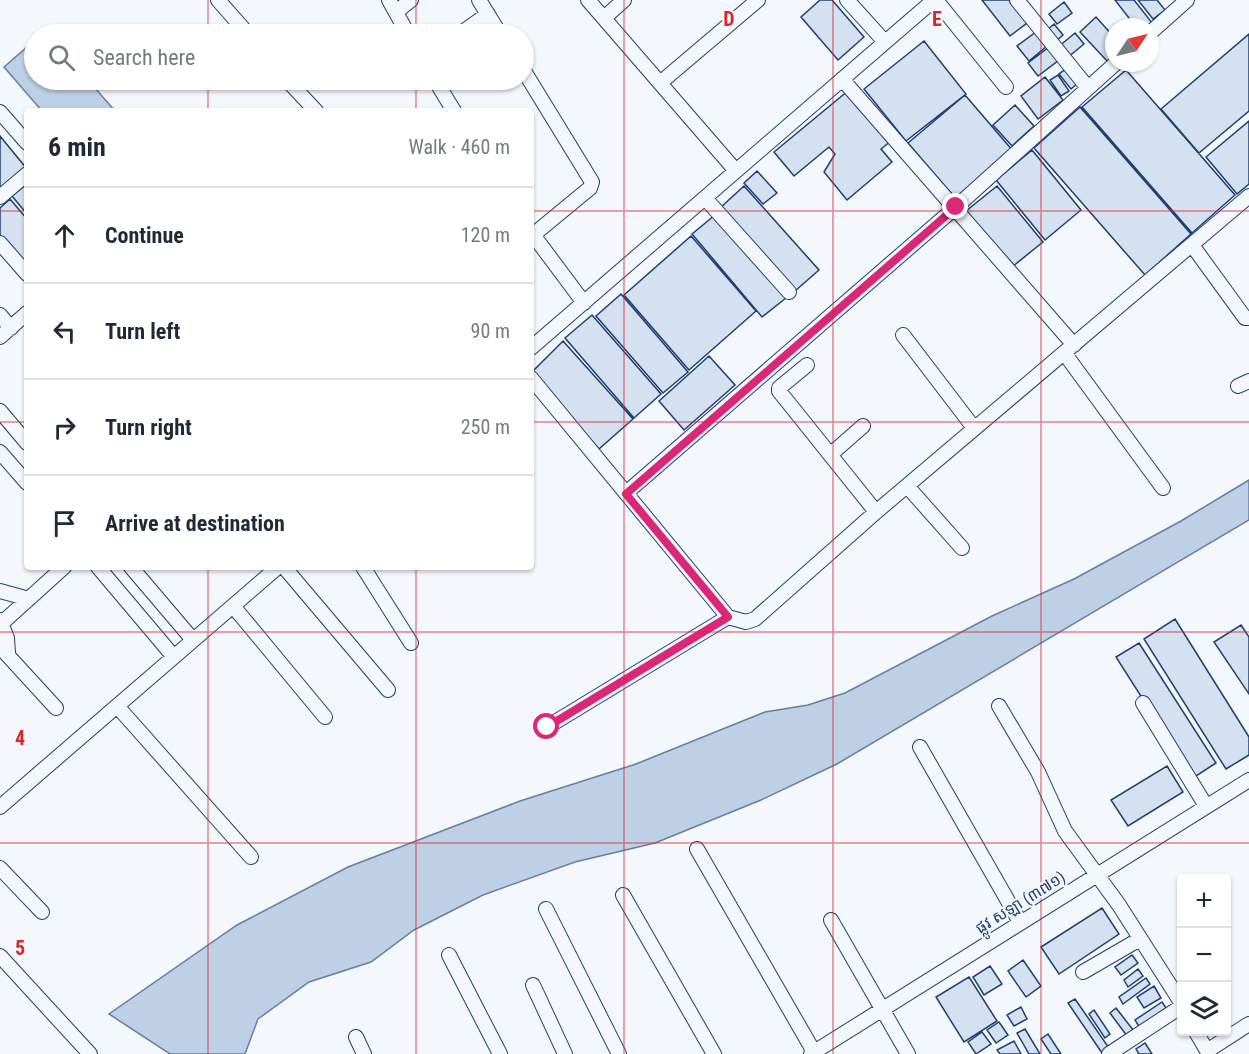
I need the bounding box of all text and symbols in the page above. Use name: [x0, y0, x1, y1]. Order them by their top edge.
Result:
text: D: [723, 7, 735, 31]
text: E: [932, 7, 942, 31]
north arrow: [1105, 18, 1159, 72]
search box: [24, 24, 534, 90]
icon: search: [45, 41, 78, 74]
text: Search here: [93, 45, 195, 70]
text: 6 min: [48, 132, 106, 162]
text: Walk · 460 m: [409, 135, 510, 159]
route end: [942, 193, 968, 219]
icon: ahead: [48, 219, 81, 252]
text: Continue: [105, 223, 184, 248]
text: 120 m: [461, 223, 510, 247]
icon: left: [48, 315, 81, 348]
text: Turn left: [105, 319, 180, 344]
text: 90 m: [471, 319, 510, 343]
icon: right: [48, 411, 81, 444]
text: Turn right: [105, 415, 192, 440]
text: 250 m: [461, 415, 510, 439]
icon: arrive: [48, 507, 81, 540]
text: Arrive at destination: [105, 511, 285, 536]
route start: [533, 713, 559, 739]
text: 4: [15, 726, 25, 750]
street label: ផ្លូវ សឡា (៣៧១): [972, 867, 1071, 942]
map controls: [1177, 874, 1231, 1036]
button: +: [1177, 874, 1231, 928]
button: −: [1177, 928, 1231, 982]
text: 5: [15, 936, 25, 960]
button: layers: [1177, 982, 1231, 1036]

